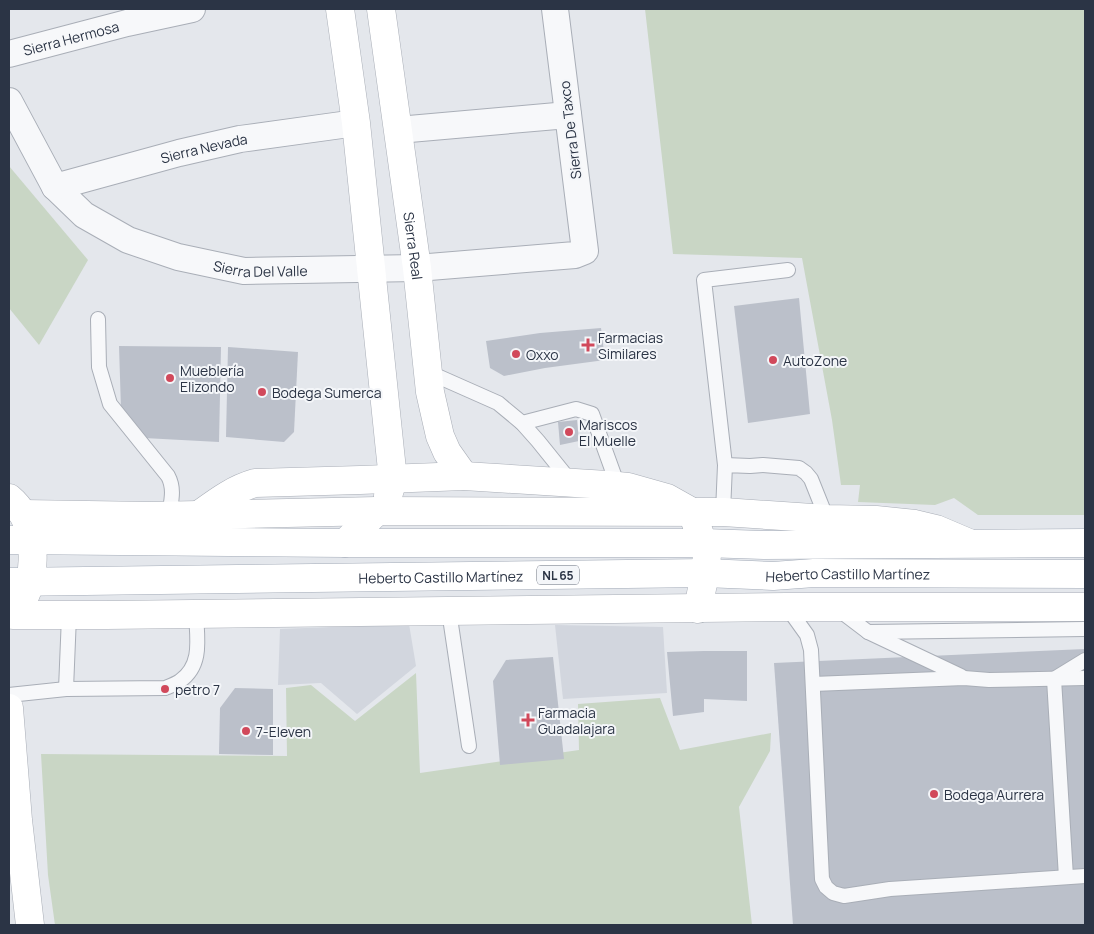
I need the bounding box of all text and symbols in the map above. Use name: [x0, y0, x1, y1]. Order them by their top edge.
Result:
street label: Sierra Hermosa: [21, 16, 121, 59]
street label: Sierra De Taxco: [555, 80, 585, 180]
street label: Sierra Nevada: [158, 129, 248, 167]
street label: Sierra Real: [400, 211, 428, 281]
street label: Sierra Del Valle: [212, 255, 308, 281]
place label: Farmacias Similares: [598, 328, 663, 363]
marker: Farmacias Similares: [582, 339, 594, 351]
place label: Oxxo: [526, 345, 559, 364]
marker: Oxxo: [510, 348, 522, 360]
place label: AutoZone: [783, 351, 847, 370]
marker: AutoZone: [767, 354, 779, 366]
place label: Mueblería Elizondo: [180, 361, 244, 396]
marker: Mueblería Elizondo: [164, 372, 176, 384]
place label: Bodega Sumerca: [272, 383, 382, 402]
marker: Bodega Sumerca: [256, 386, 268, 398]
place label: Mariscos El Muelle: [579, 415, 637, 450]
marker: Mariscos El Muelle: [563, 426, 575, 438]
street label: Heberto Castillo Martínez: [765, 563, 930, 586]
street label: Heberto Castillo Martínez: [358, 566, 524, 587]
road number: NL 65: [537, 566, 579, 584]
place label: petro 7: [175, 680, 220, 699]
marker: petro 7: [159, 683, 171, 695]
place label: Farmacia Guadalajara: [538, 703, 615, 738]
marker: Farmacia Guadalajara: [522, 714, 534, 726]
place label: 7-Eleven: [256, 722, 311, 741]
marker: 7-Eleven: [240, 725, 252, 737]
place label: Bodega Aurrera: [944, 785, 1044, 804]
marker: Bodega Aurrera: [928, 788, 940, 800]

